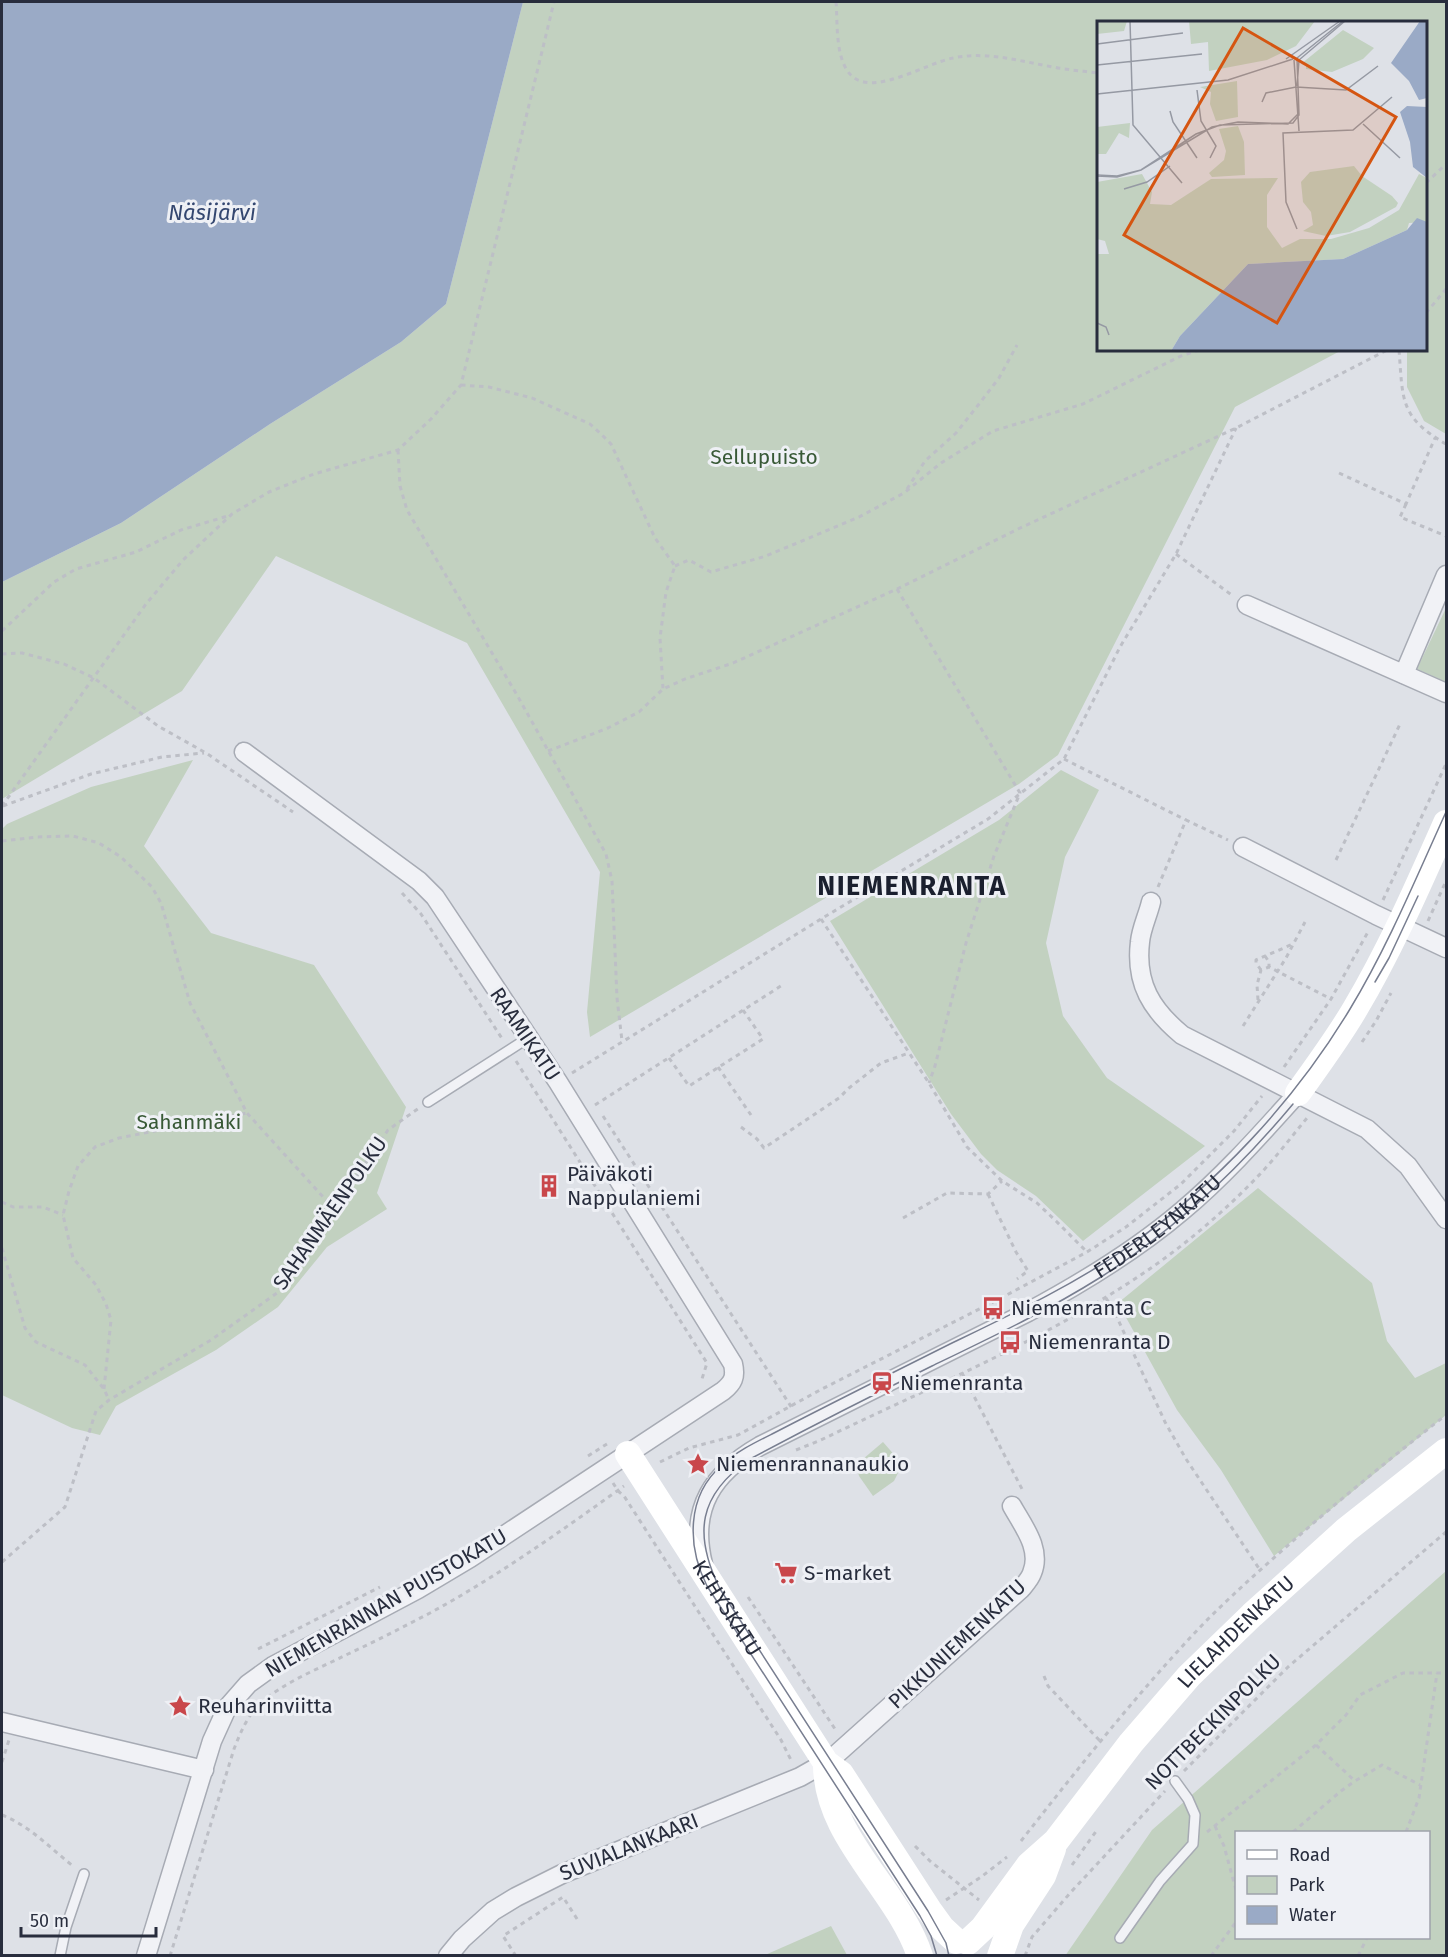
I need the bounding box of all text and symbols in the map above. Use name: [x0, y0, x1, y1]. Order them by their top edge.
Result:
inset map: [1097, 21, 1427, 351]
water label: Näsijärvi: [168, 199, 256, 226]
park label: Sellupuisto: [710, 444, 818, 470]
district label: NIEMENRANTA: [817, 870, 1007, 902]
street label: RAAMIKATU: [484, 982, 566, 1086]
park label: Sahanmäki: [137, 1109, 242, 1135]
street label: SAHANMÄENPOLKU: [267, 1131, 393, 1295]
place label: Päiväkoti Nappulaniemi: [567, 1161, 701, 1211]
street label: FEDERLEYNKATU: [1089, 1169, 1227, 1284]
building icon: Päiväkoti Nappulaniemi: [536, 1173, 562, 1199]
bus stop icon: Niemenranta C: [980, 1295, 1006, 1321]
place label: Niemenranta C: [1011, 1295, 1152, 1321]
bus stop icon: Niemenranta D: [997, 1329, 1023, 1355]
place label: Niemenranta D: [1028, 1329, 1171, 1355]
station icon: Niemenranta: [869, 1370, 895, 1396]
place label: Niemenranta: [900, 1370, 1023, 1396]
place icon: Niemenrannanaukio: [685, 1451, 711, 1477]
place label: Niemenrannanaukio: [716, 1451, 909, 1477]
street label: NIEMENRANNAN PUISTOKATU: [260, 1523, 512, 1683]
street label: KEHYSKATU: [686, 1555, 767, 1661]
supermarket icon: S-market: [773, 1560, 799, 1586]
place label: S-market: [804, 1560, 891, 1586]
street label: LIELAHDENKATU: [1172, 1570, 1300, 1693]
street label: PIKKUNIEMENKATU: [883, 1574, 1031, 1714]
street label: NOTTBECKINPOLKU: [1140, 1649, 1286, 1795]
place icon: Reuharinviitta: [167, 1693, 193, 1719]
place label: Reuharinviitta: [198, 1693, 333, 1719]
street label: SUVIALANKAARI: [556, 1807, 702, 1887]
legend: [1235, 1831, 1430, 1939]
text: Road: [1289, 1844, 1331, 1866]
text: Park: [1289, 1874, 1325, 1896]
scale bar: [21, 1900, 156, 1938]
text: Water: [1289, 1904, 1336, 1926]
text: 50 m: [30, 1910, 69, 1932]

